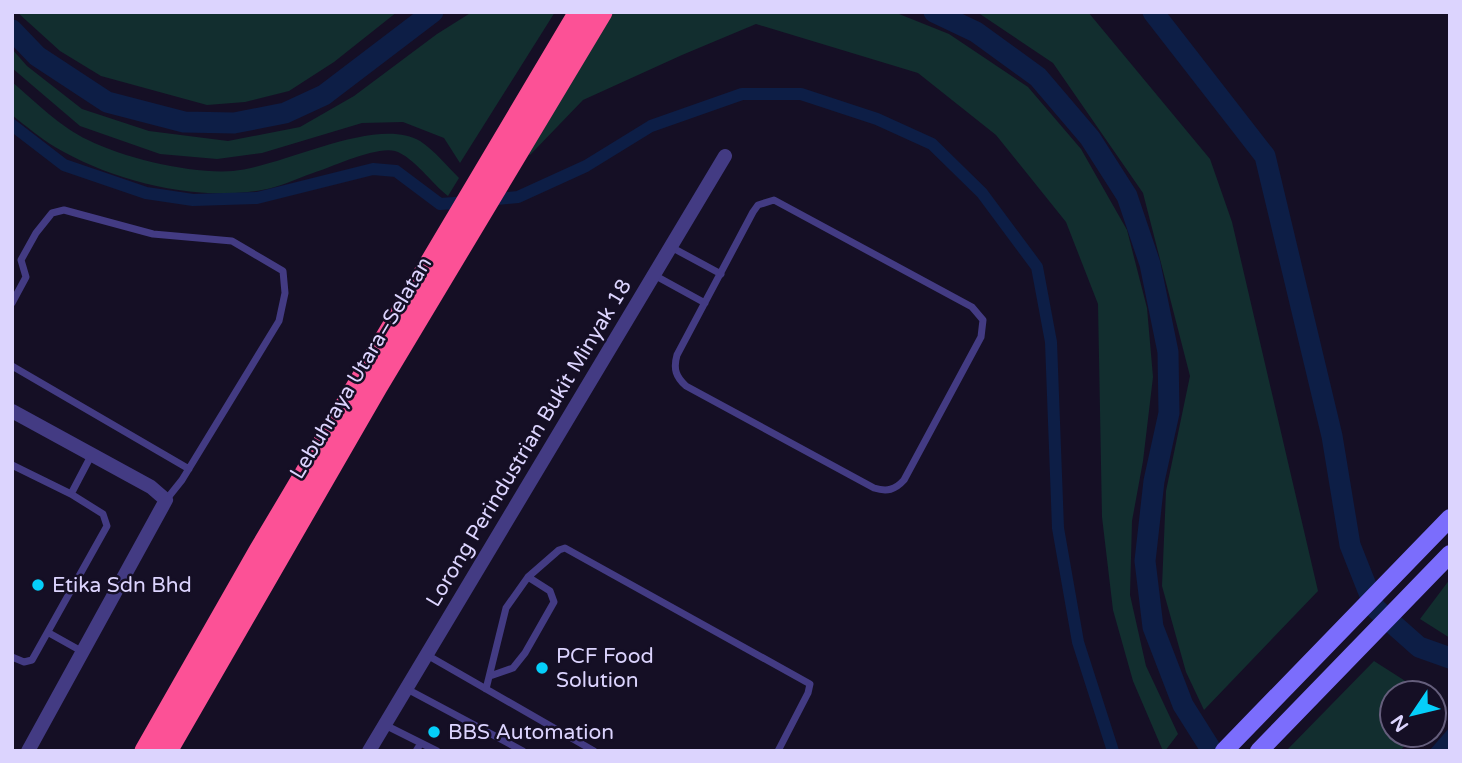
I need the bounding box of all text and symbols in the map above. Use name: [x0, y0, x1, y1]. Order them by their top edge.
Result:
street label: Lebuhraya Utara–Selatan: [285, 253, 437, 483]
street label: Lorong Perindustrian Bukit Minyak 18: [421, 275, 637, 611]
place label: Etika Sdn Bhd: [52, 573, 192, 598]
marker: Etika Sdn Bhd: [30, 577, 46, 593]
place label: PCF Food Solution: [556, 644, 654, 693]
marker: PCF Food Solution: [534, 660, 550, 676]
north arrow: [1378, 679, 1448, 749]
text: N: [1387, 711, 1413, 736]
place label: BBS Automation: [448, 720, 614, 745]
marker: BBS Automation: [426, 724, 442, 740]

